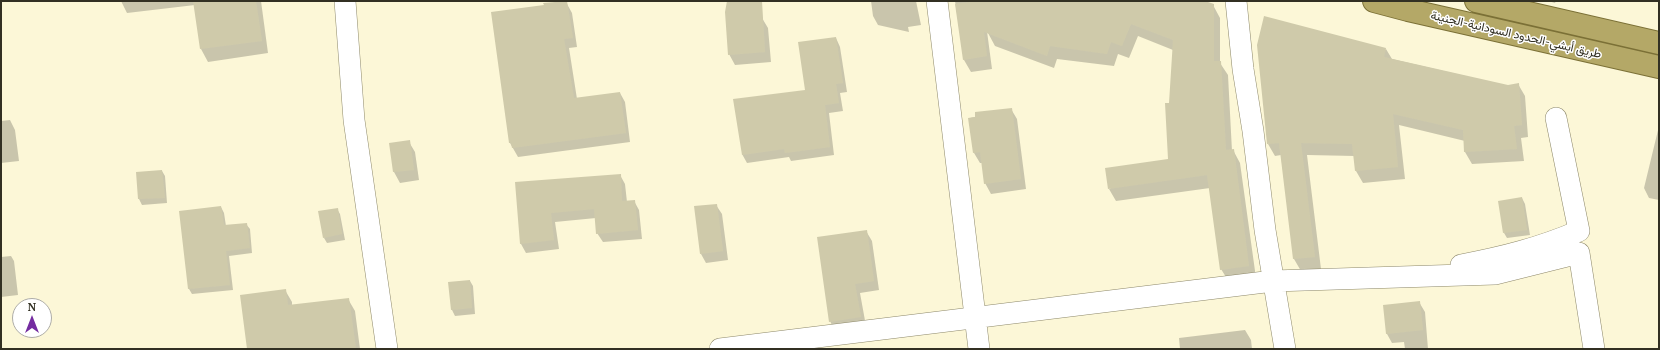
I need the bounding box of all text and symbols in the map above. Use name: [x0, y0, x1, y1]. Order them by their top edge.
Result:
street label: طريق أبشي-الحدود السودانية-الجنينة: [1429, 8, 1603, 62]
north arrow: [12, 298, 52, 338]
text: N: [28, 300, 36, 314]

